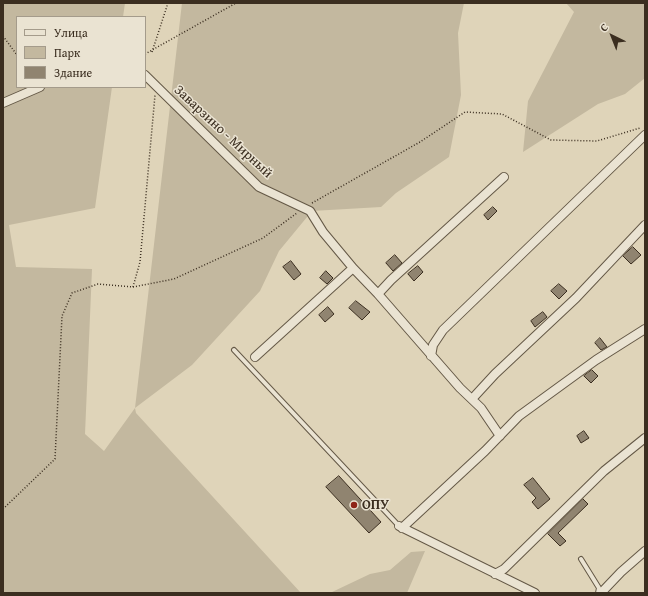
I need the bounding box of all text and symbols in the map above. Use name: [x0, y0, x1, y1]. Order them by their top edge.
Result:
legend: [16, 16, 146, 88]
north arrow: [592, 16, 632, 56]
text: С: [596, 19, 612, 35]
text: Улица: [54, 24, 88, 41]
text: Парк: [54, 44, 80, 61]
text: Здание: [54, 64, 92, 81]
street label: Заварзино - Мирный: [170, 82, 276, 182]
place label: ОПУ: [362, 497, 389, 513]
marker: ОПУ: [349, 500, 359, 510]

